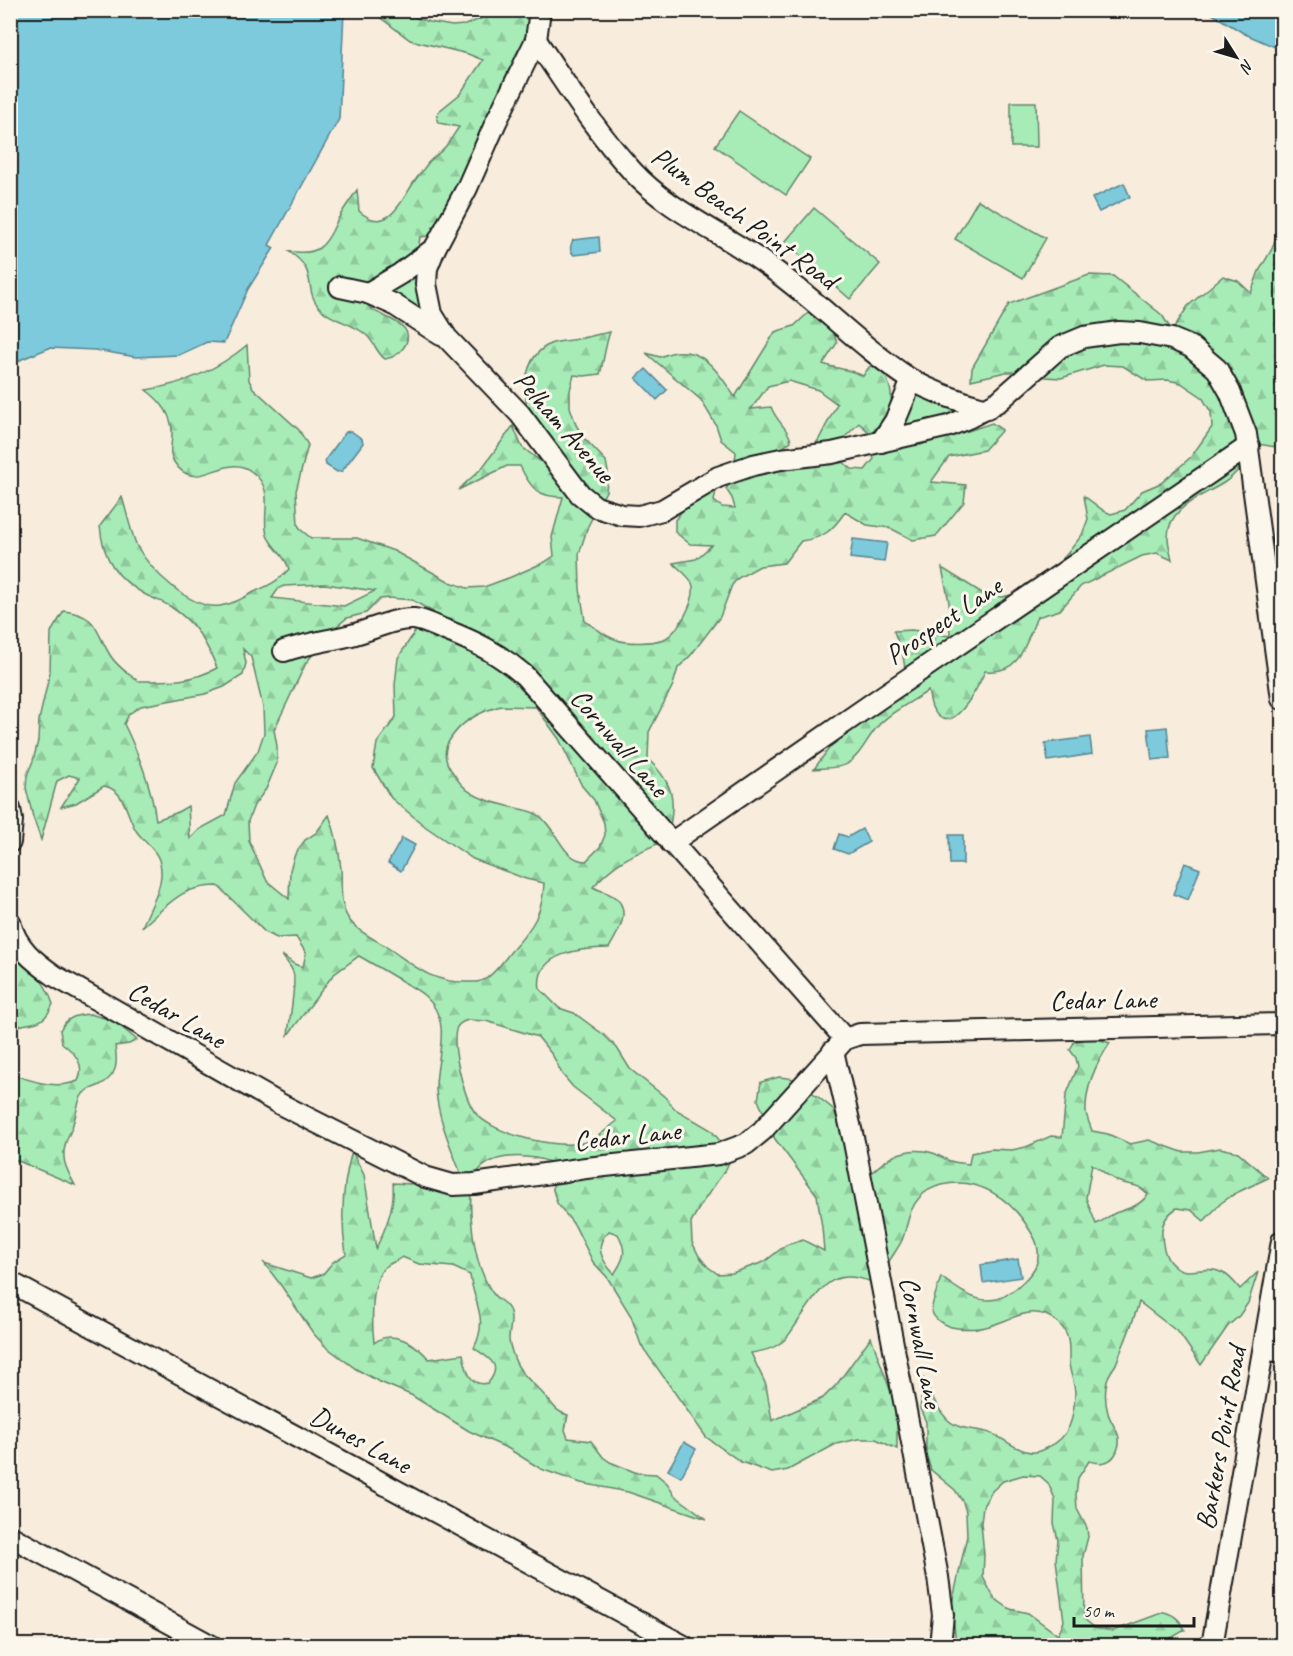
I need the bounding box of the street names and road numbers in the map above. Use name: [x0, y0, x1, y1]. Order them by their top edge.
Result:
street label: Plum Beach Point Road: [645, 138, 848, 299]
street label: Pelham Avenue: [506, 363, 624, 491]
street label: Prospect Lane: [878, 568, 1010, 672]
street label: Cornwall Lane: [563, 681, 678, 805]
street label: Cedar Lane: [122, 973, 233, 1057]
street label: Cedar Lane: [1049, 981, 1158, 1018]
street label: Cedar Lane: [572, 1112, 684, 1158]
street label: Cornwall Lane: [892, 1274, 952, 1412]
street label: Barkers Point Road: [1187, 1340, 1254, 1532]
street label: Dunes Lane: [304, 1398, 419, 1482]

